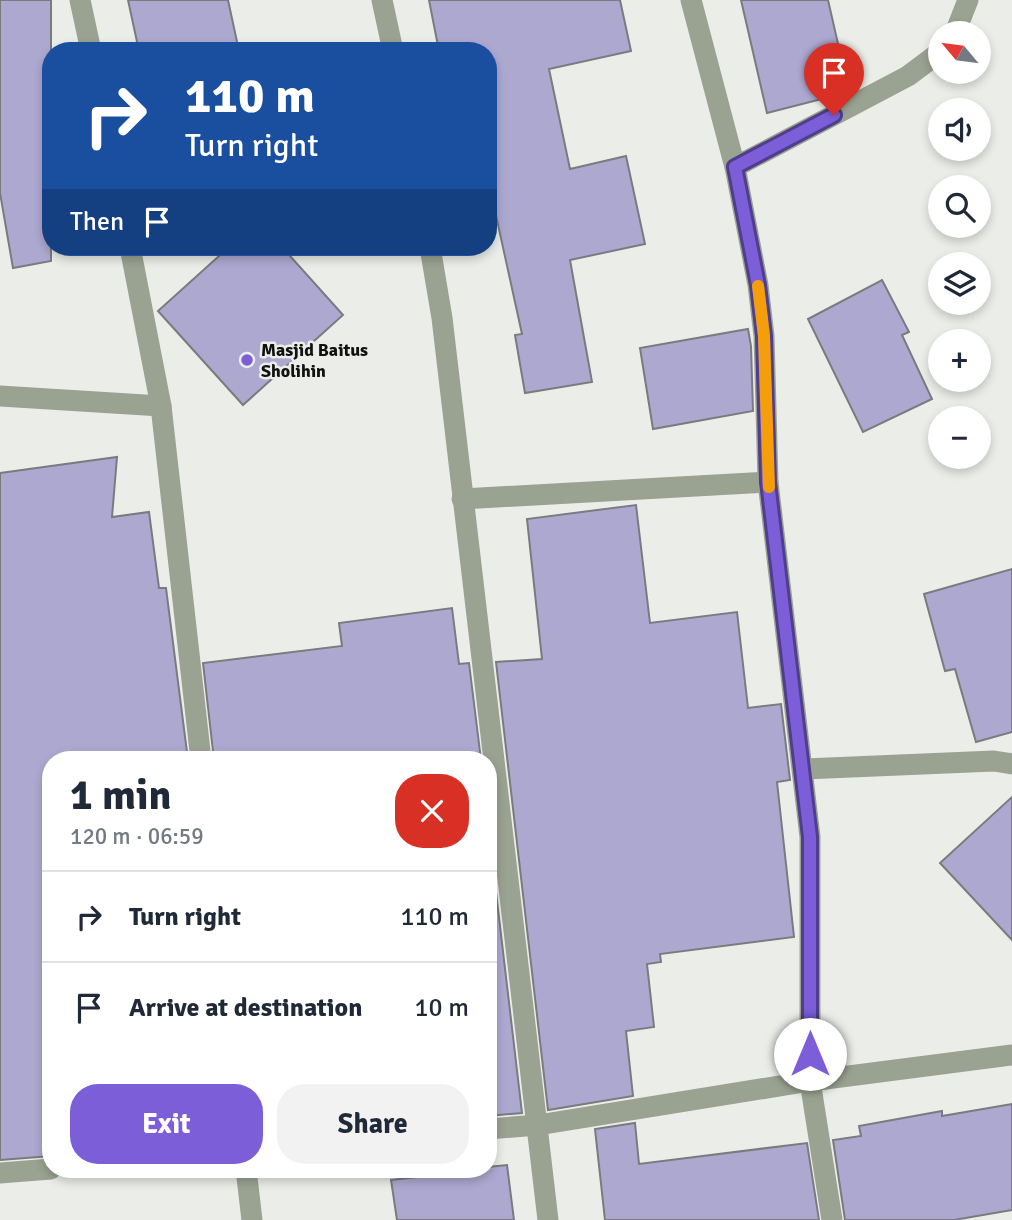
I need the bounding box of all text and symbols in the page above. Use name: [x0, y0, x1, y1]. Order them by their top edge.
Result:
north arrow: [928, 21, 990, 84]
map controls: [928, 21, 991, 469]
pin: [804, 43, 864, 115]
icon: arrive: [815, 54, 853, 92]
text: 110 m: [185, 66, 315, 126]
icon: right: [70, 70, 161, 161]
button: sound: [928, 98, 991, 161]
text: Turn right: [185, 126, 318, 165]
button: search: [928, 175, 991, 238]
icon: arrive: [138, 203, 176, 241]
text: Then: [70, 206, 124, 238]
button: layers: [928, 252, 991, 315]
button: +: [928, 329, 991, 392]
place label: Masjid Baitus Sholihin: [261, 339, 368, 382]
marker: Masjid Baitus Sholihin: [239, 352, 255, 368]
button: −: [928, 406, 991, 469]
text: 1 min: [70, 770, 171, 821]
button: close: [395, 774, 469, 848]
text: 120 m · 06:59: [70, 822, 204, 851]
icon: right: [70, 898, 108, 936]
text: Turn right: [129, 901, 241, 933]
text: 110 m: [400, 901, 469, 933]
icon: arrive: [70, 989, 108, 1027]
text: Arrive at destination: [129, 992, 362, 1024]
text: 10 m: [414, 992, 469, 1024]
position arrow: [773, 1017, 847, 1091]
button: Exit: [70, 1084, 263, 1164]
button: Share: [277, 1084, 469, 1164]

